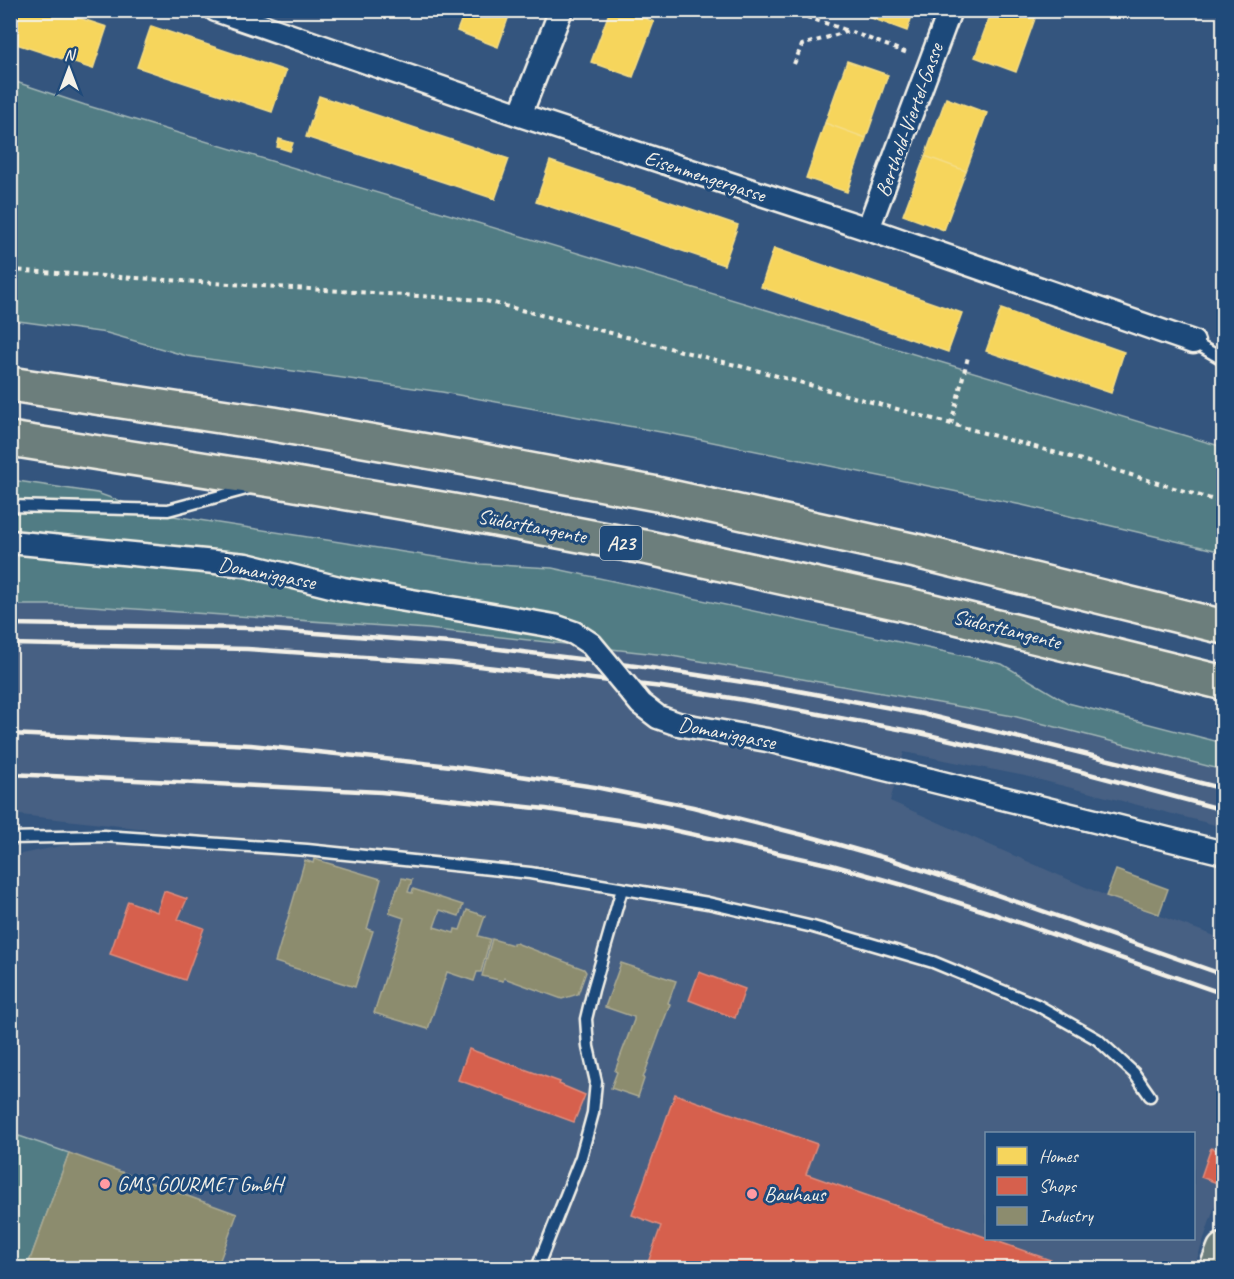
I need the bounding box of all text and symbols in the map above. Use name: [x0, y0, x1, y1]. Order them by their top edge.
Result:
north arrow: [39, 39, 99, 99]
street label: Berthold-Viertel-Gasse: [869, 39, 949, 200]
text: N: [64, 45, 77, 65]
street label: Eisenmengergasse: [641, 144, 770, 208]
street label: Südosttangente: [475, 503, 591, 550]
road number: A23: [600, 526, 642, 560]
street label: Domaniggasse: [216, 551, 319, 595]
street label: Südosttangente: [950, 603, 1066, 655]
street label: Domaniggasse: [676, 711, 779, 755]
legend: [985, 1132, 1195, 1240]
text: Homes: [1039, 1145, 1079, 1167]
place label: GMS GOURMET GmbH: [117, 1171, 286, 1197]
text: Shops: [1039, 1175, 1078, 1197]
marker: GMS GOURMET GmbH: [98, 1177, 112, 1191]
place label: Bauhaus: [764, 1181, 827, 1207]
marker: Bauhaus: [745, 1187, 759, 1201]
text: Industry: [1039, 1205, 1094, 1227]

